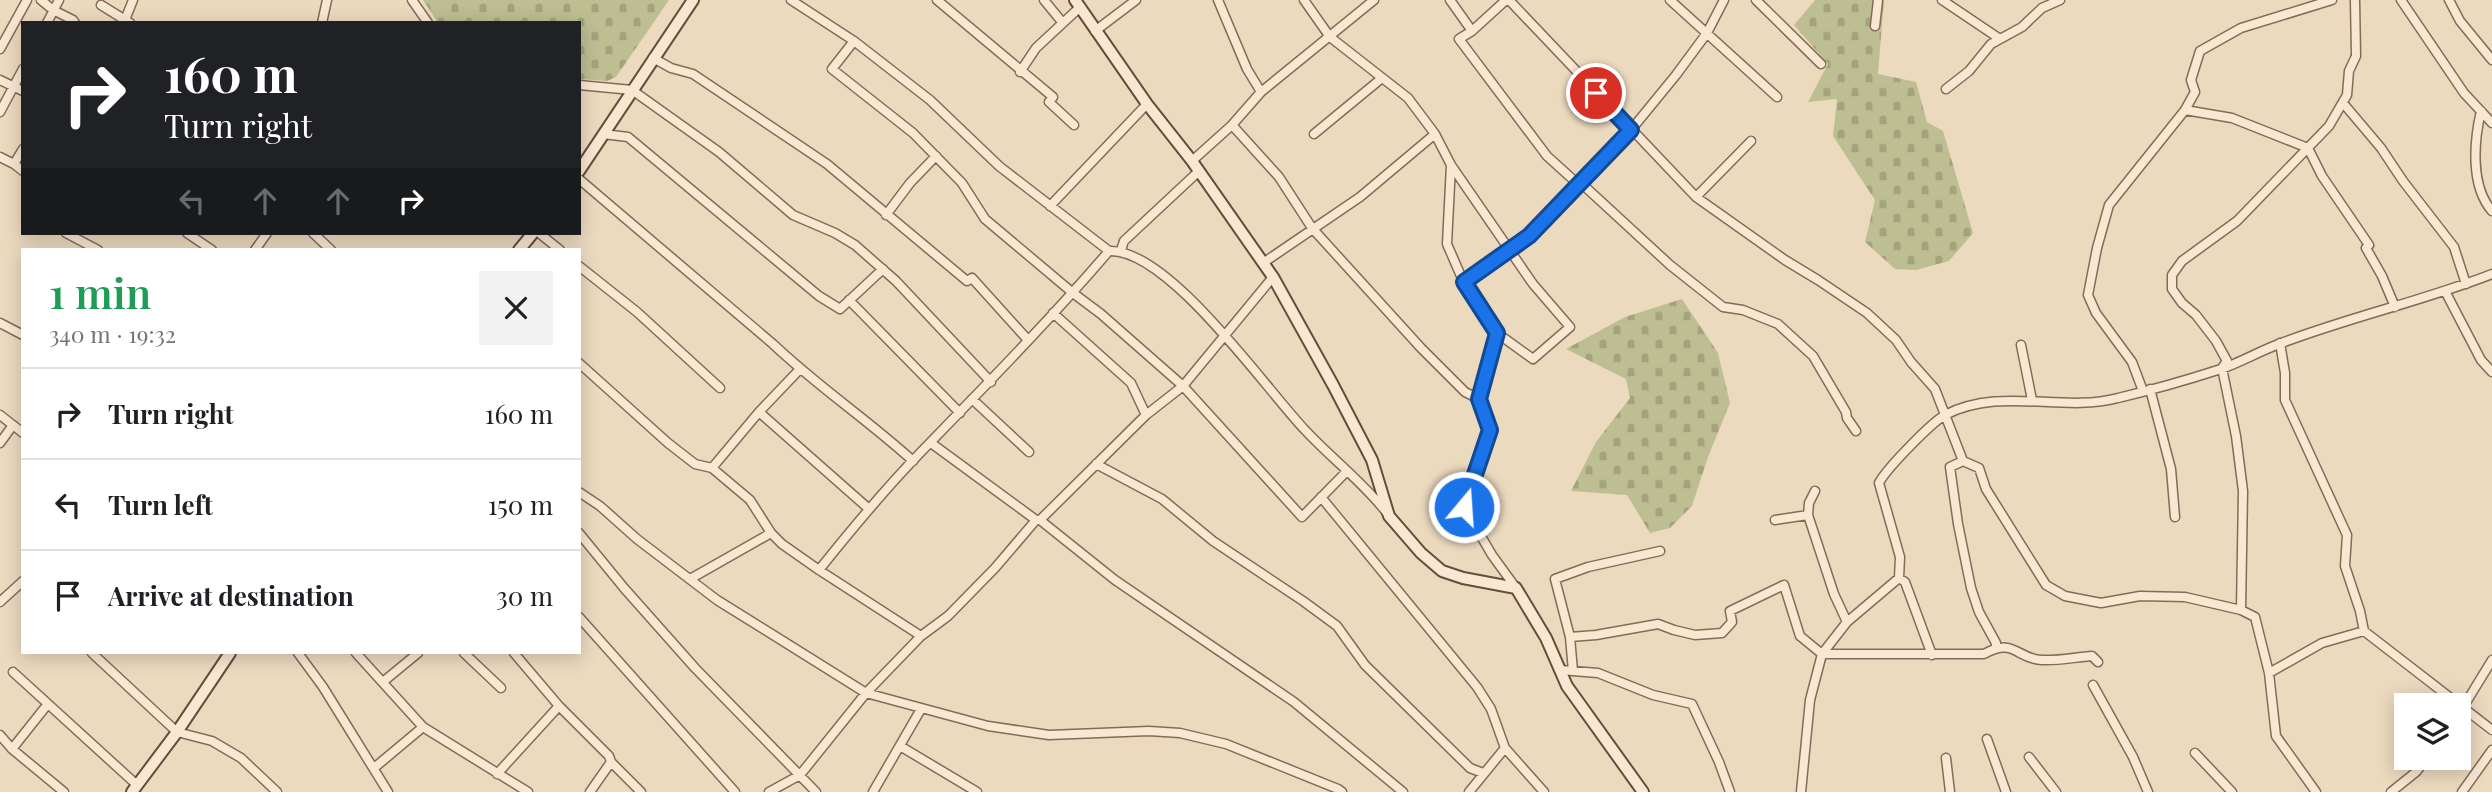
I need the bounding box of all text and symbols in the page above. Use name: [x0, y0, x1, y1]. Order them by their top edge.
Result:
text: 160 m: [164, 40, 298, 105]
icon: right: [49, 49, 140, 140]
pin: [1566, 63, 1626, 123]
icon: arrive: [1577, 74, 1615, 112]
text: Turn right: [164, 103, 312, 146]
icon: left: [173, 182, 211, 220]
icon: ahead: [246, 182, 284, 220]
icon: ahead: [319, 182, 357, 220]
icon: right: [392, 182, 430, 220]
text: 1 min: [49, 264, 151, 320]
button: close: [479, 271, 553, 345]
text: 340 m · 19:32: [49, 318, 176, 349]
icon: right: [49, 395, 87, 433]
text: Turn right: [108, 396, 234, 431]
text: 160 m: [485, 396, 553, 431]
position arrow: [1427, 470, 1501, 544]
icon: left: [49, 486, 87, 524]
text: Turn left: [108, 487, 213, 522]
text: 150 m: [488, 487, 553, 522]
icon: arrive: [49, 577, 87, 615]
text: Arrive at destination: [108, 578, 354, 613]
text: 30 m: [496, 578, 553, 613]
map controls: [2394, 693, 2471, 770]
button: layers: [2394, 693, 2471, 770]

